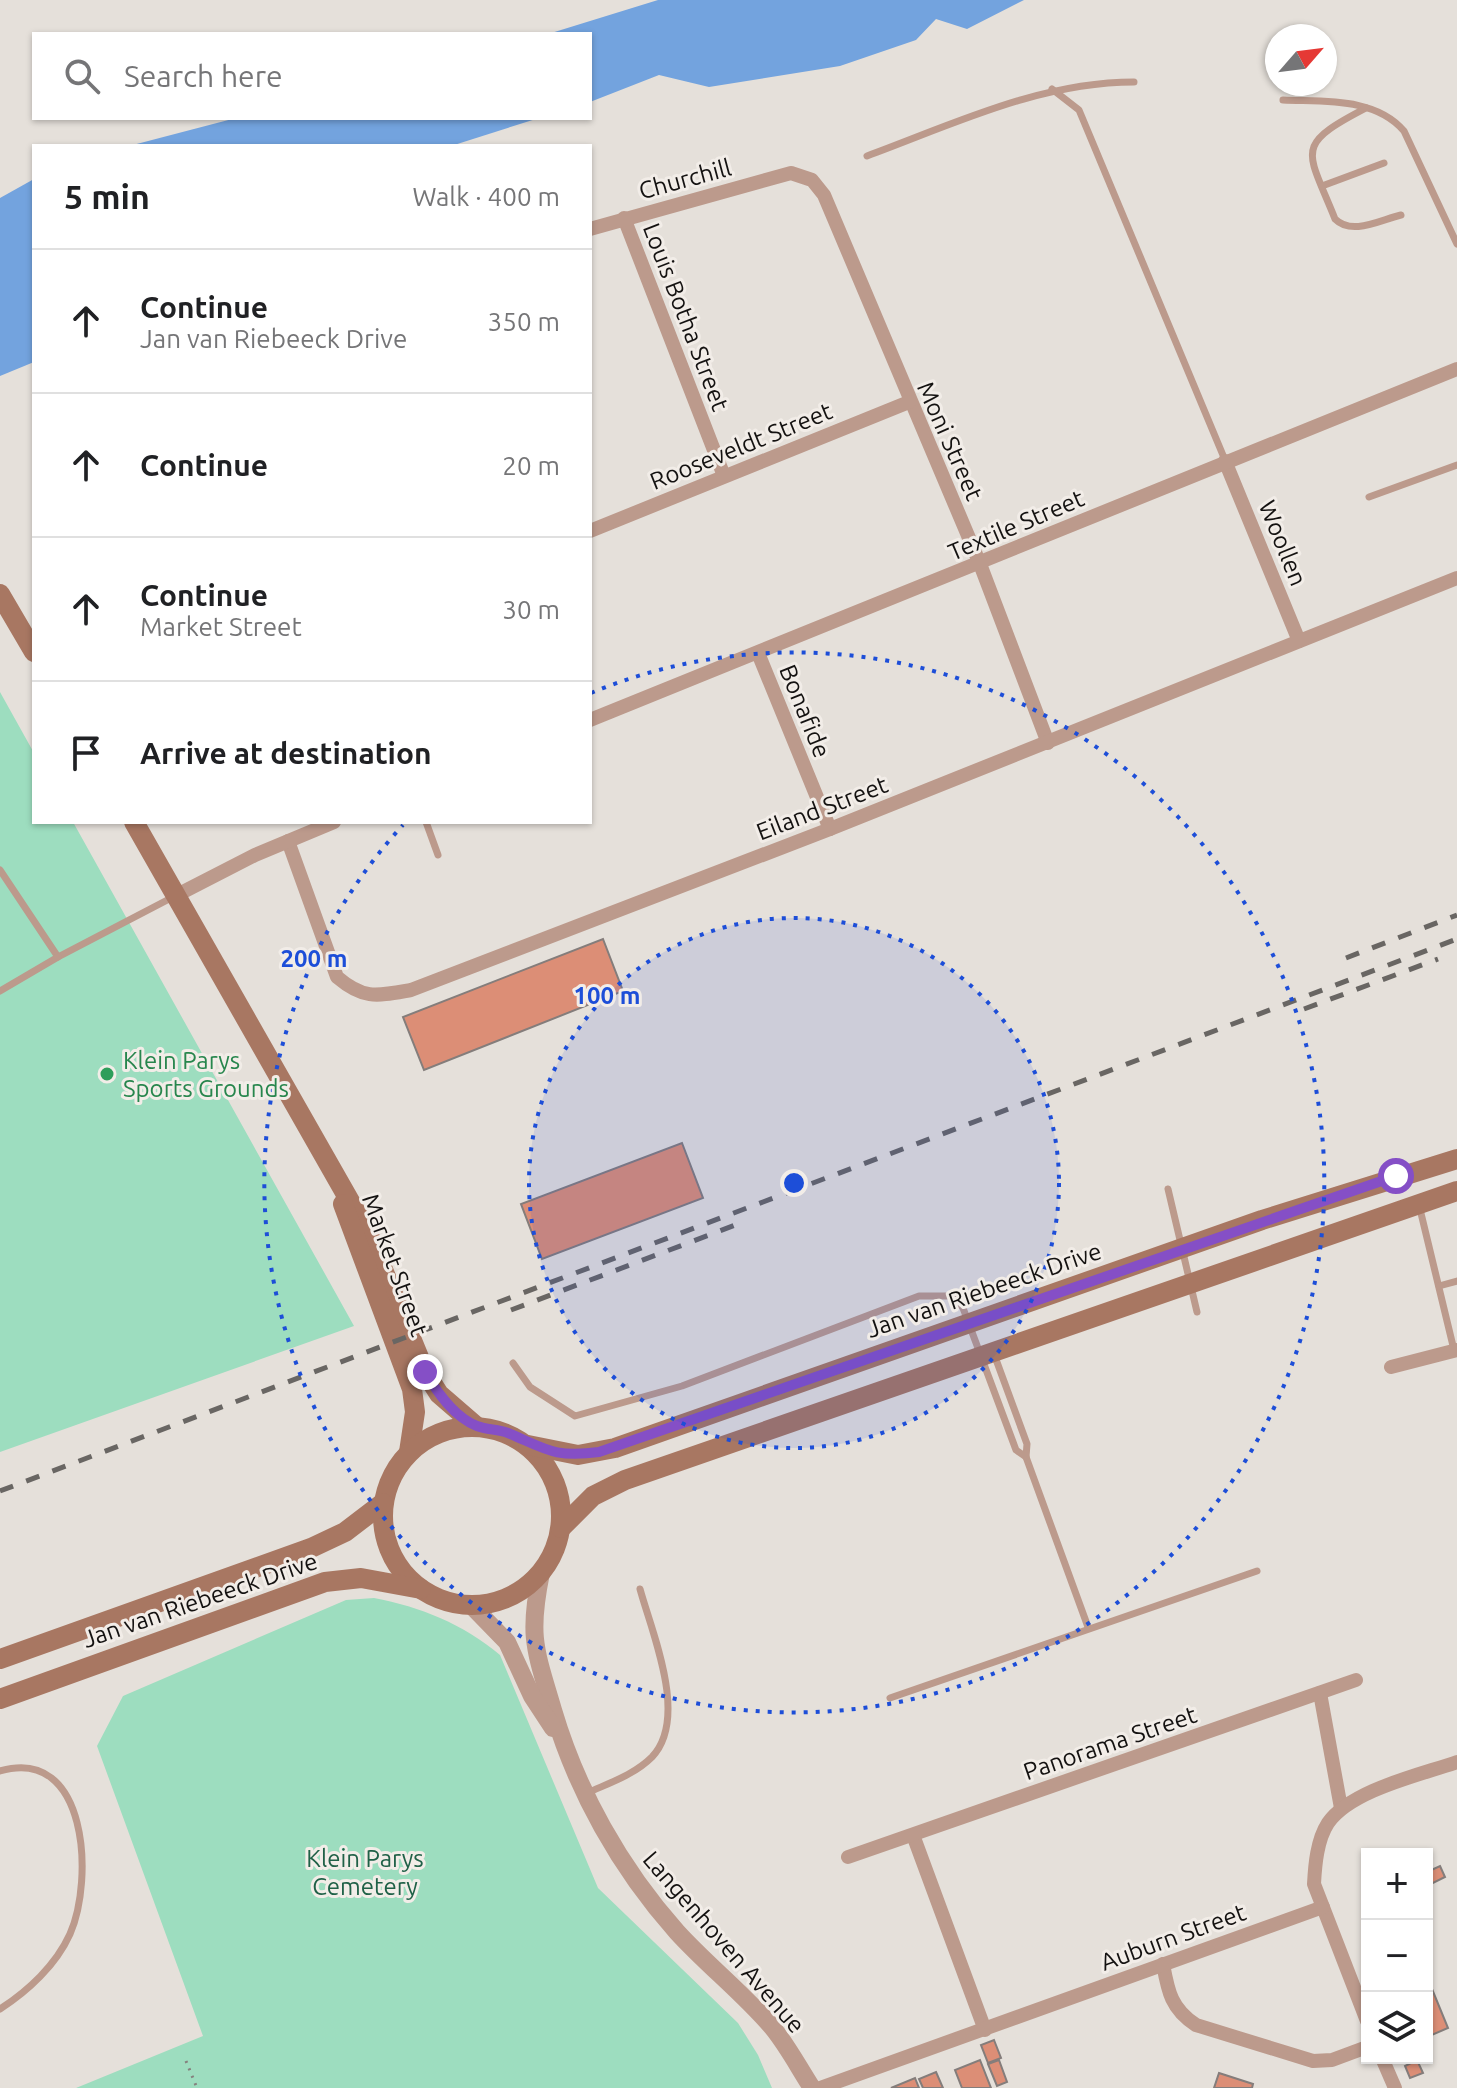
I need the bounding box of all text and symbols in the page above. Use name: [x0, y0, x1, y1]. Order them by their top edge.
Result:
north arrow: [1265, 24, 1337, 96]
search box: [32, 32, 592, 120]
icon: search: [60, 54, 104, 98]
text: Search here: [124, 59, 283, 93]
street label: Churchill: [636, 154, 734, 204]
text: 5 min: [64, 177, 150, 215]
text: Walk · 400 m: [412, 182, 560, 211]
street label: Louis Botha Street: [638, 219, 734, 415]
text: Continue: [140, 290, 268, 324]
icon: ahead: [64, 299, 108, 343]
text: 350 m: [488, 307, 560, 336]
text: Jan van Riebeeck Drive: [140, 324, 407, 353]
street label: Moni Street: [912, 378, 988, 505]
street label: Rooseveldt Street: [646, 397, 836, 495]
icon: ahead: [64, 443, 108, 487]
text: Continue: [140, 448, 268, 482]
text: 20 m: [502, 451, 560, 480]
street label: Textile Street: [944, 484, 1088, 566]
street label: Woollen: [1254, 496, 1312, 590]
text: Continue: [140, 578, 268, 612]
icon: ahead: [64, 587, 108, 631]
text: 30 m: [502, 595, 560, 624]
text: Market Street: [140, 612, 302, 641]
street label: Bonafide: [774, 661, 836, 761]
icon: arrive: [64, 731, 108, 775]
text: Arrive at destination: [140, 736, 432, 770]
street label: Eiland Street: [753, 770, 892, 845]
text: 200 m: [281, 945, 347, 972]
text: 100 m: [574, 982, 640, 1009]
place label: Klein Parys Sports Grounds: [123, 1047, 289, 1102]
marker: Klein Parys Sports Grounds: [98, 1065, 116, 1083]
route start: [1378, 1158, 1414, 1194]
centre of rings: [780, 1169, 808, 1197]
street label: Market Street: [357, 1190, 433, 1340]
street label: Jan van Riebeeck Drive: [863, 1237, 1105, 1343]
route end: [407, 1354, 443, 1390]
street label: Jan van Riebeeck Drive: [79, 1547, 321, 1653]
street label: Panorama Street: [1020, 1701, 1201, 1785]
park label: Klein Parys Cemetery: [306, 1845, 424, 1900]
street label: Langenhoven Avenue: [638, 1846, 810, 2038]
map controls: [1361, 1848, 1433, 2064]
button: +: [1361, 1848, 1433, 1920]
street label: Auburn Street: [1097, 1898, 1250, 1976]
button: −: [1361, 1920, 1433, 1992]
button: layers: [1361, 1992, 1433, 2064]

